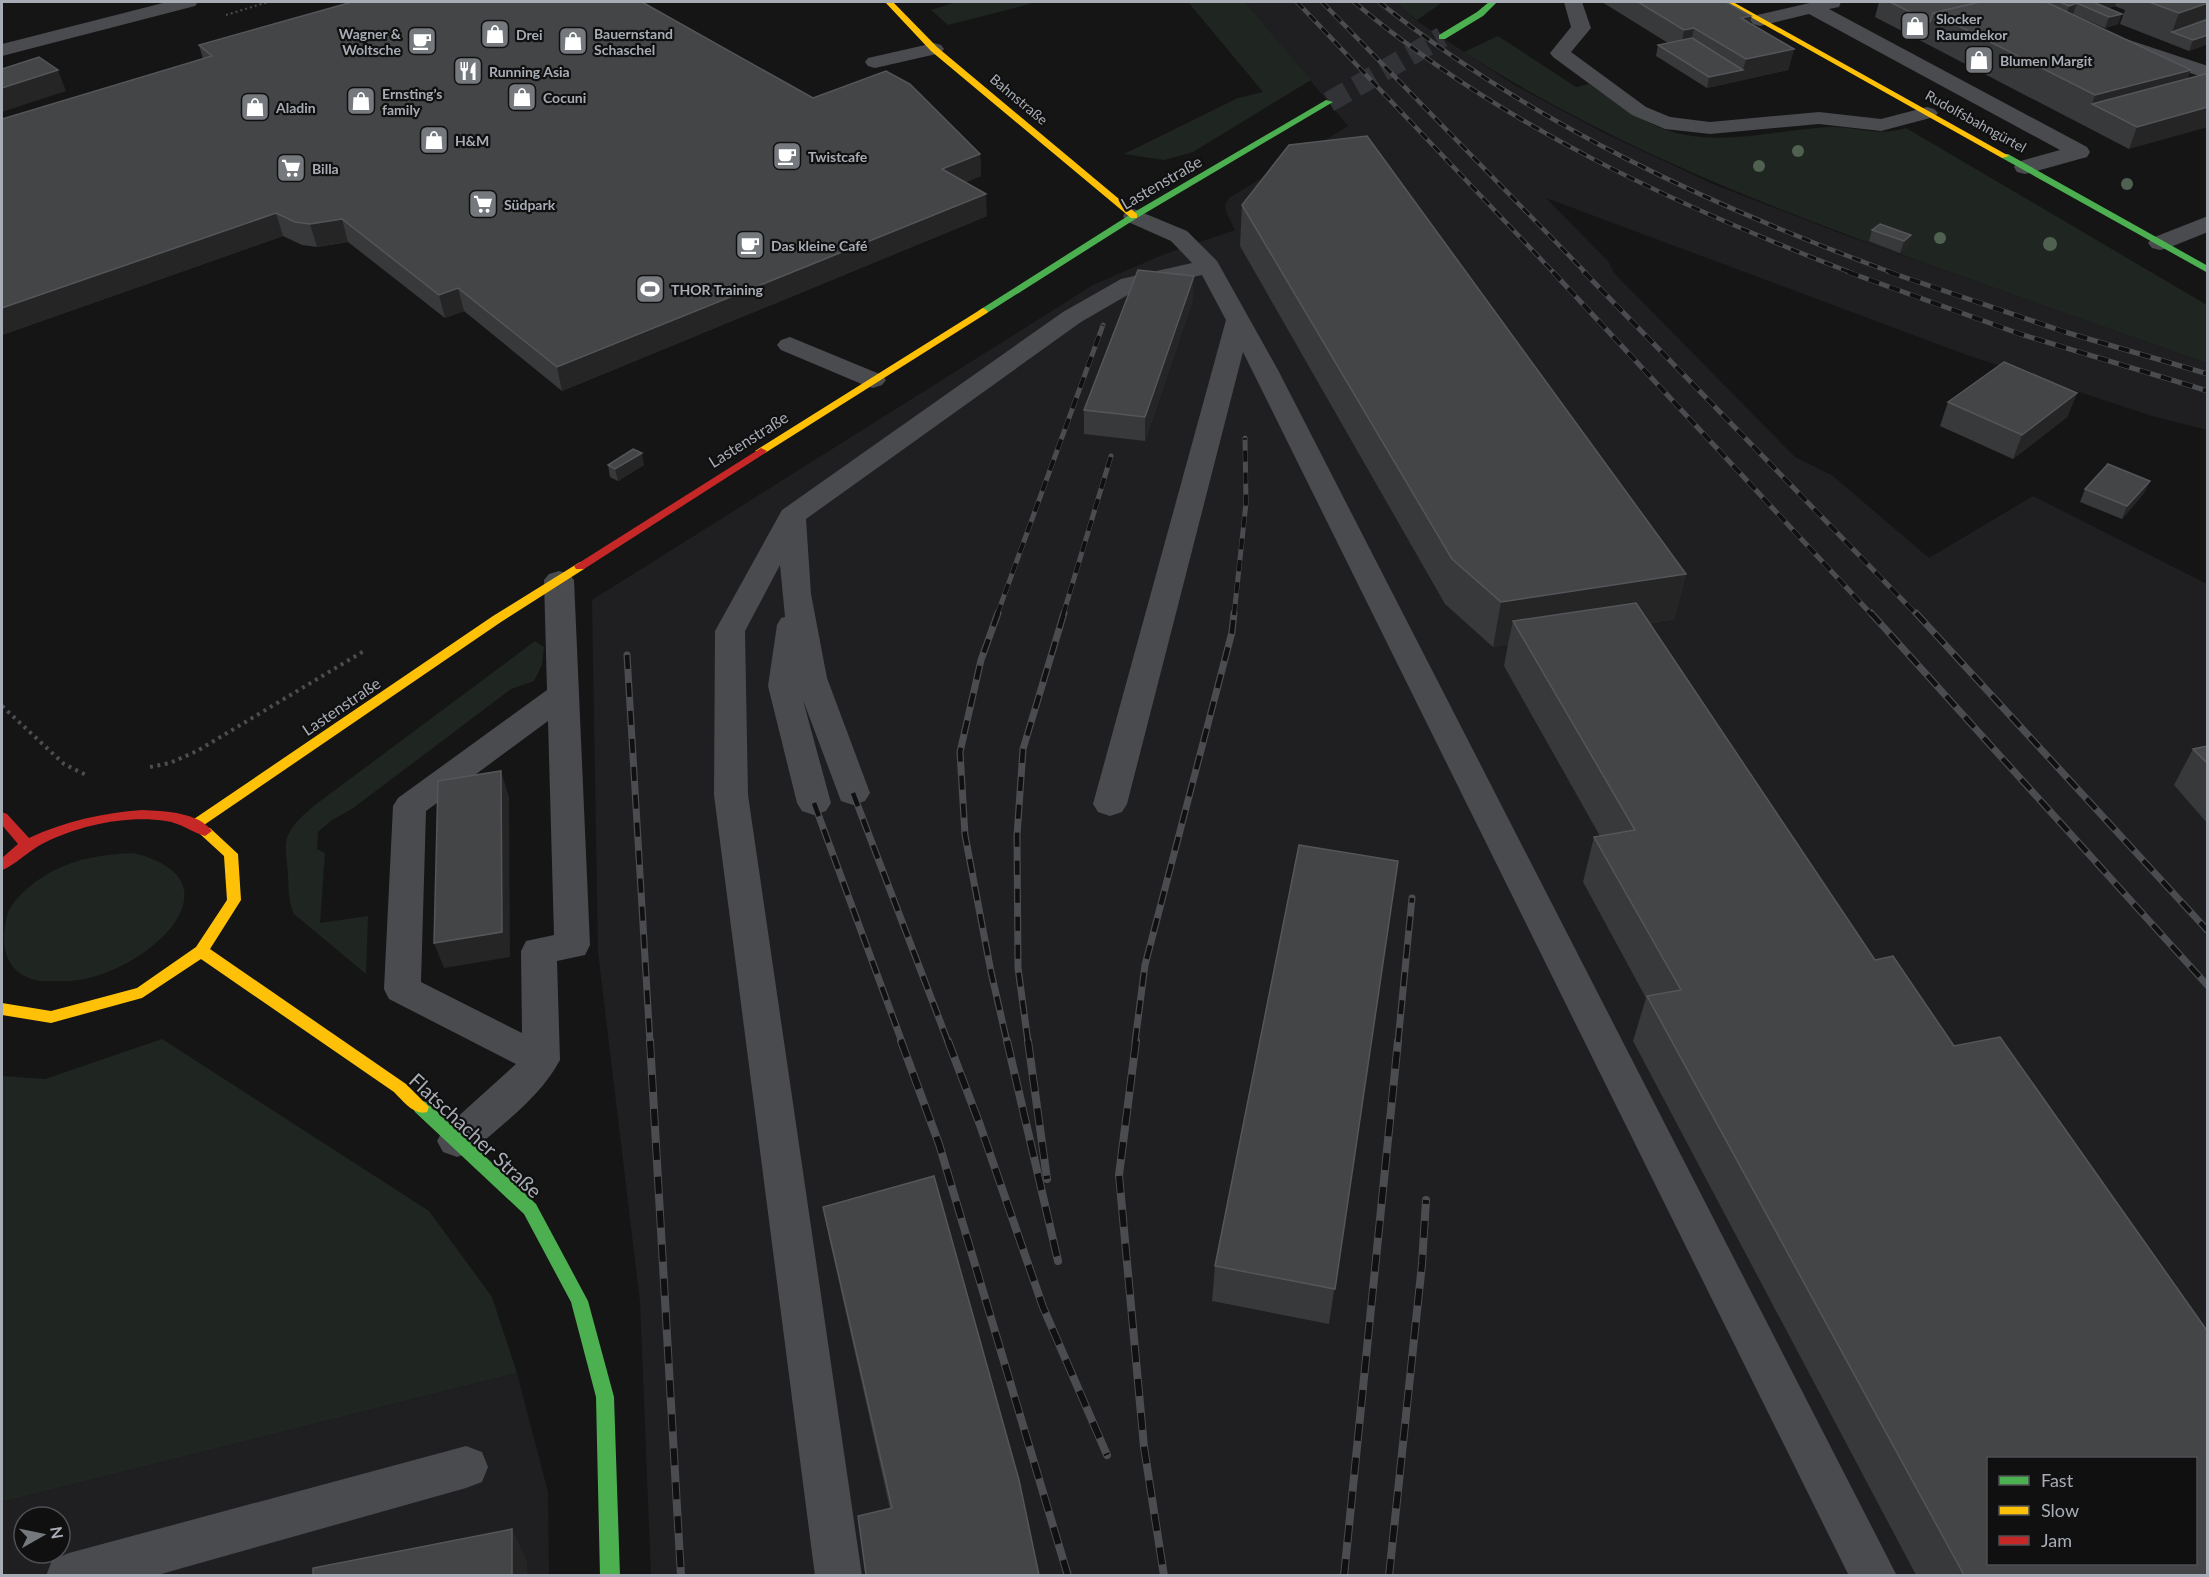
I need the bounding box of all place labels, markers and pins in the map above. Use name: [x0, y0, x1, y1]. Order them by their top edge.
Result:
shop icon: Slocker Raumdekor: [1899, 10, 1931, 42]
place label: Slocker Raumdekor: [1936, 10, 2008, 43]
shop icon: Drei: [479, 18, 511, 50]
place label: Wagner & Woltsche: [339, 25, 402, 58]
cafe icon: Wagner & Woltsche: [406, 25, 438, 57]
shop icon: Bauernstand Schaschel: [557, 25, 589, 57]
place label: Bauernstand Schaschel: [594, 25, 673, 58]
place label: Drei: [516, 26, 543, 43]
shop icon: Blumen Margit: [1963, 44, 1995, 76]
place label: Blumen Margit: [2000, 52, 2093, 69]
restaurant icon: Running Asia: [452, 55, 484, 87]
place label: Running Asia: [489, 63, 570, 80]
shop icon: Cocuni: [506, 81, 538, 113]
shop icon: Ernsting’s family: [345, 85, 377, 117]
place label: Ernsting’s family: [382, 85, 442, 118]
place label: Cocuni: [543, 89, 586, 106]
shop icon: Aladin: [239, 91, 271, 123]
place label: Aladin: [275, 99, 316, 116]
shop icon: H&M: [418, 124, 450, 156]
place label: H&M: [455, 132, 489, 149]
cafe icon: Twistcafe: [771, 140, 803, 172]
place label: Twistcafe: [808, 148, 868, 165]
supermarket icon: Billa: [275, 152, 307, 184]
place label: Billa: [312, 160, 339, 177]
supermarket icon: Südpark: [467, 188, 499, 220]
place label: Südpark: [504, 196, 556, 213]
cafe icon: Das kleine Café: [734, 229, 766, 261]
place label: Das kleine Café: [771, 237, 868, 254]
sports icon: THOR Training: [634, 273, 666, 305]
place label: THOR Training: [671, 281, 764, 298]

